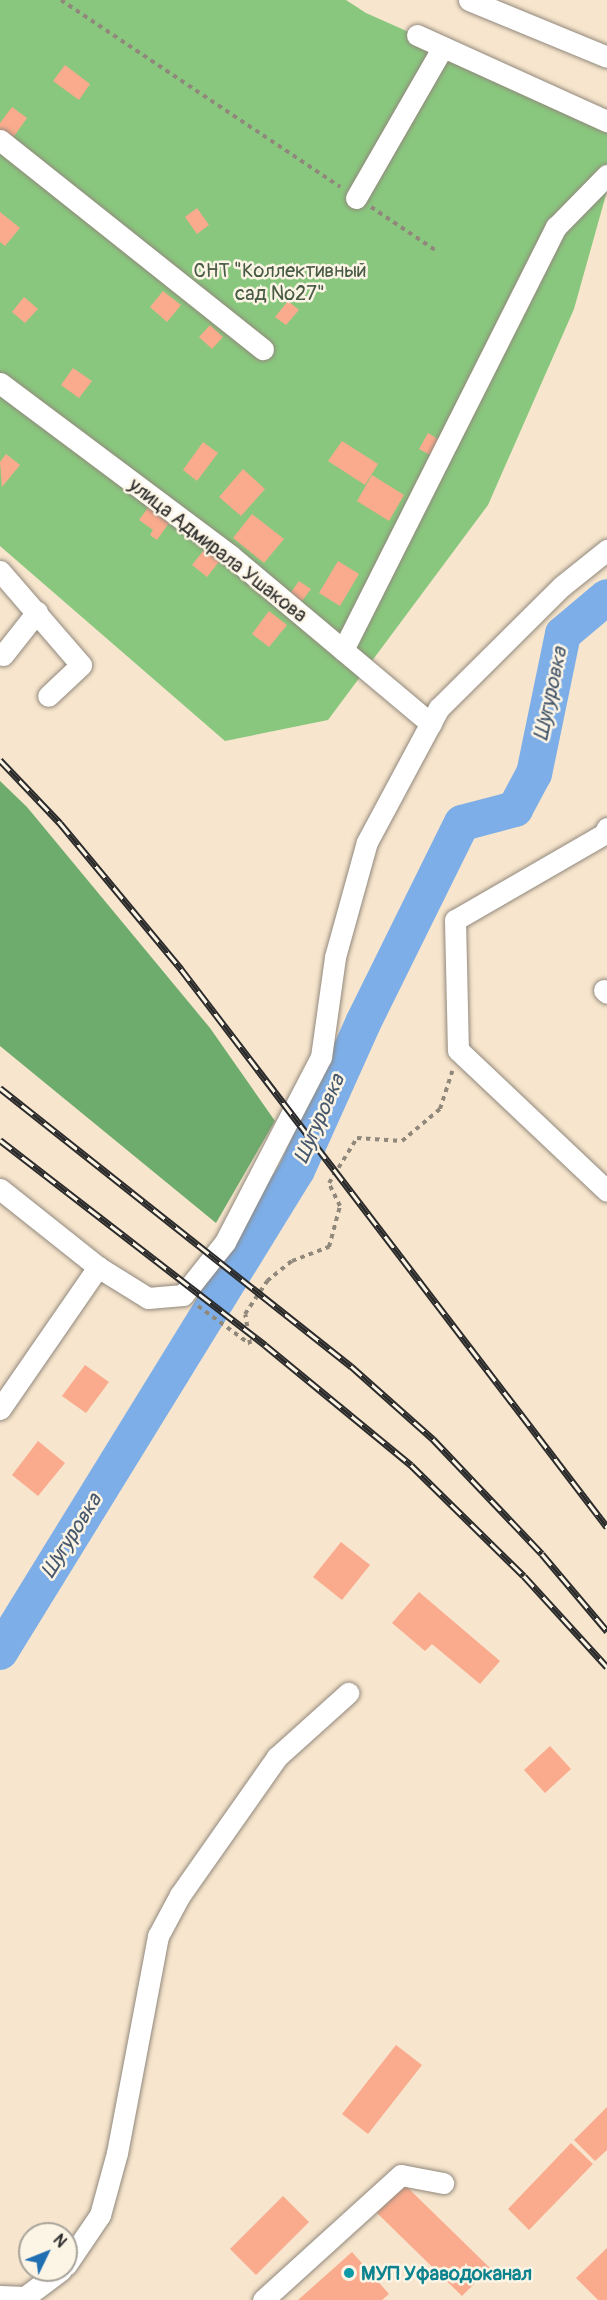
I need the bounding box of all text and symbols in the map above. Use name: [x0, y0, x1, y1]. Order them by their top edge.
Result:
park label: СНТ "Коллективный сад №27": [193, 258, 367, 305]
street label: улица Адмирала Ушакова: [124, 473, 312, 627]
water label: Шугуровка: [529, 645, 573, 743]
water label: Шугуровка: [289, 1071, 351, 1167]
water label: Шугуровка: [36, 1489, 108, 1583]
north arrow: [18, 2222, 78, 2282]
text: N: [49, 2230, 71, 2252]
place label: МУП Уфаводоканал: [361, 2261, 532, 2285]
marker: МУП Уфаводоканал: [342, 2266, 356, 2280]

